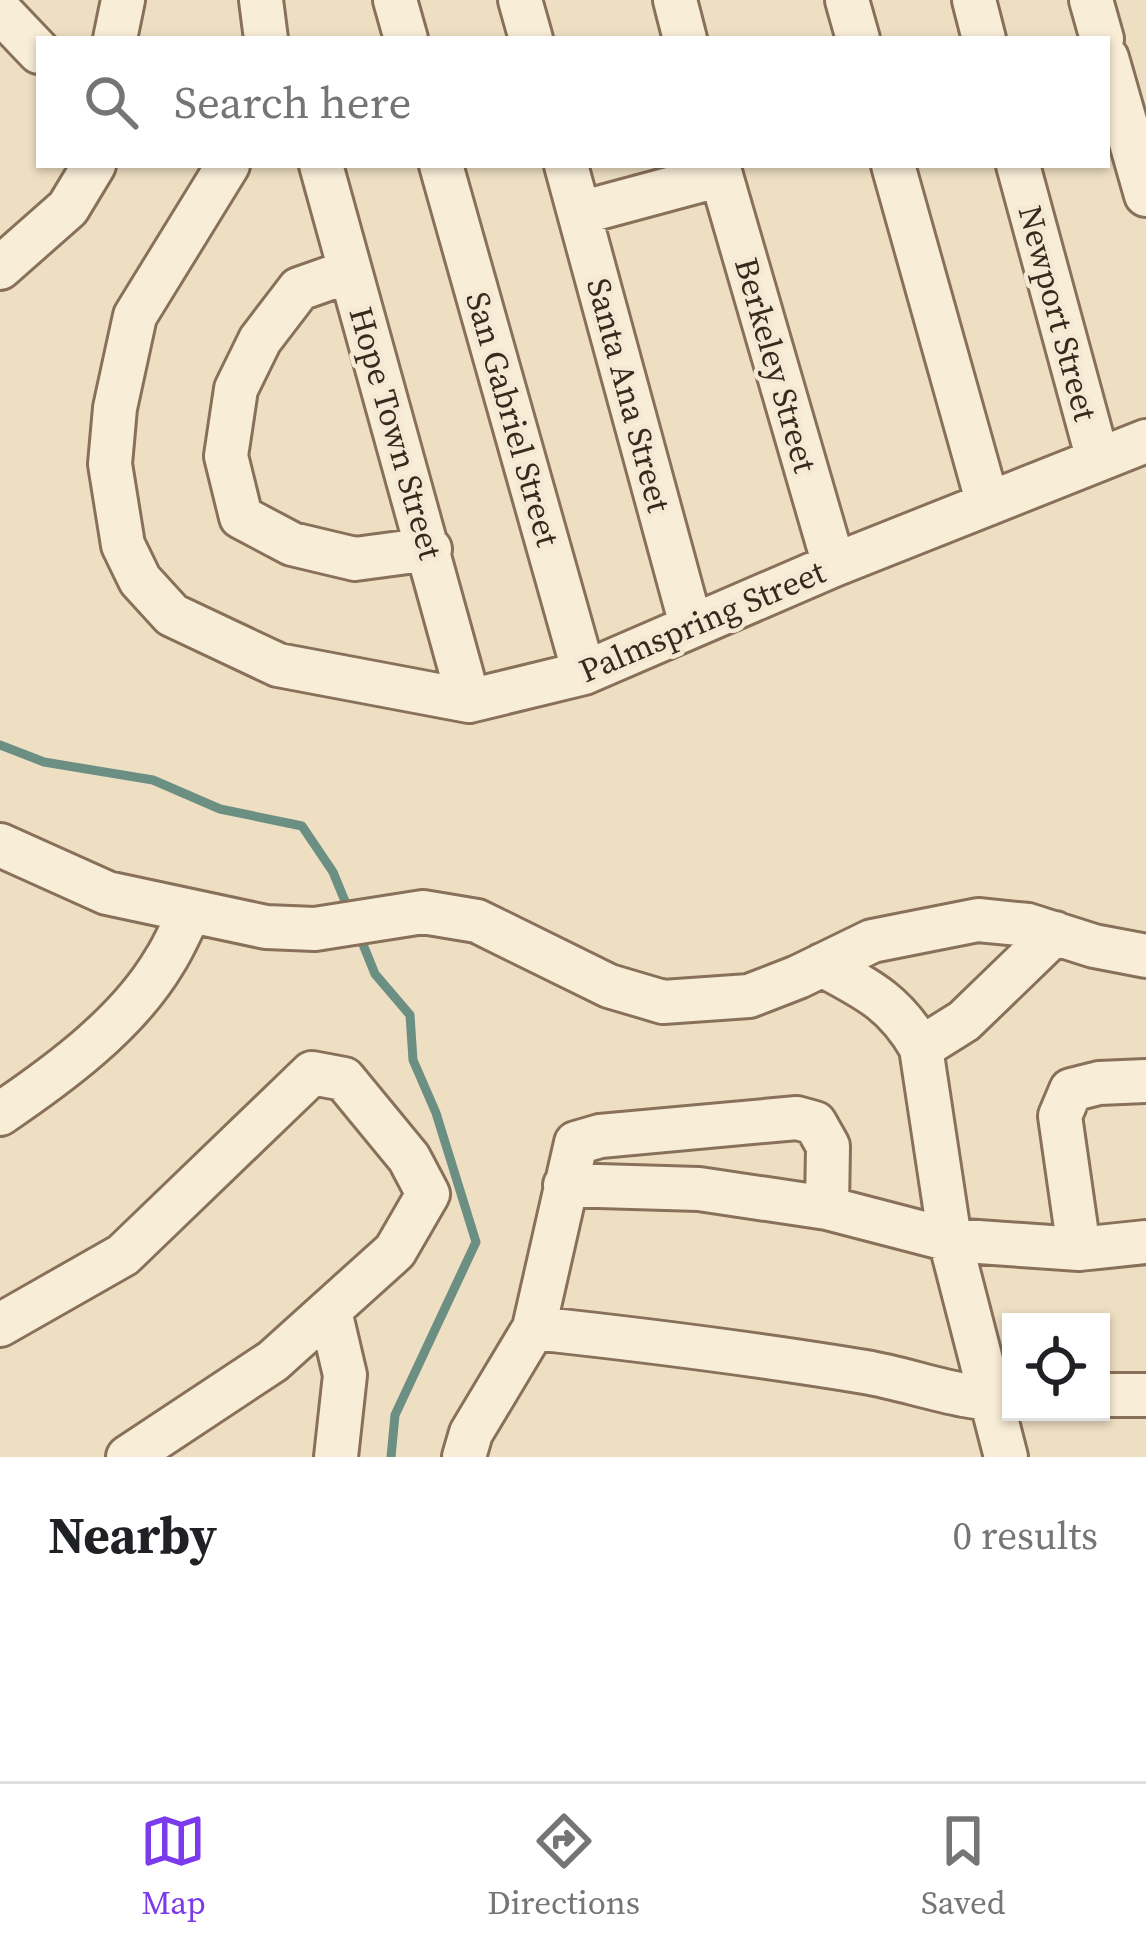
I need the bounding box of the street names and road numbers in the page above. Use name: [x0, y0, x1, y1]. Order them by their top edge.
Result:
street label: Newport Street: [1008, 200, 1108, 426]
street label: Berkeley Street: [724, 252, 828, 478]
street label: Santa Ana Street: [576, 273, 682, 517]
street label: San Gabriel Street: [455, 287, 571, 552]
street label: Hope Town Street: [339, 302, 454, 565]
street label: Palmspring Street: [572, 549, 832, 693]

